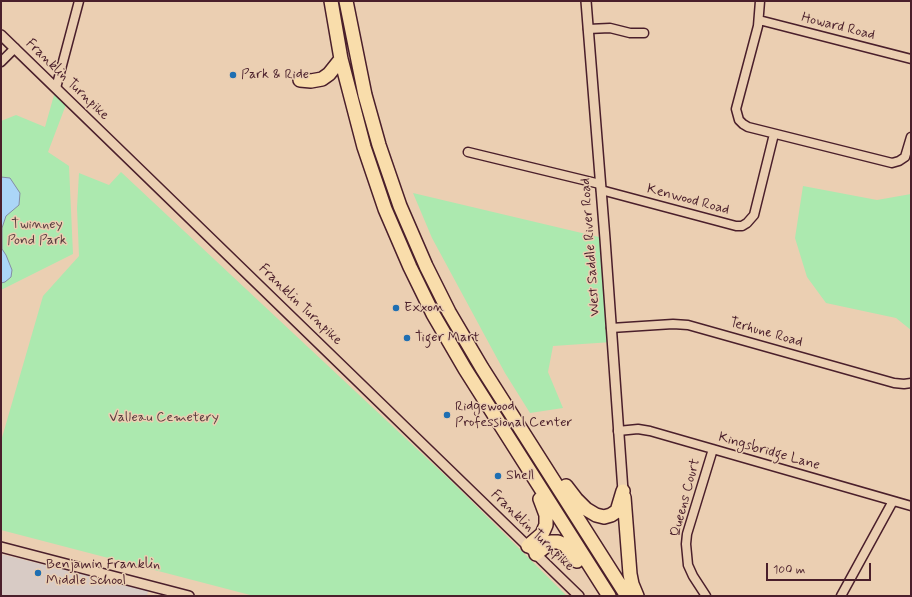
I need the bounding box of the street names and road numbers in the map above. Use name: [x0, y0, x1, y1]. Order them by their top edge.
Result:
street label: Howard Road: [799, 10, 877, 44]
street label: Franklin Turnpike: [22, 36, 112, 124]
street label: West Saddle River Road: [578, 177, 604, 317]
street label: Kenwood Road: [645, 181, 731, 219]
street label: Franklin Turnpike: [255, 261, 345, 349]
street label: Terhune Road: [728, 315, 804, 351]
street label: Kingsbridge Lane: [716, 429, 822, 475]
street label: Queens Court: [667, 457, 705, 539]
street label: Franklin Turnpike: [487, 487, 577, 575]

